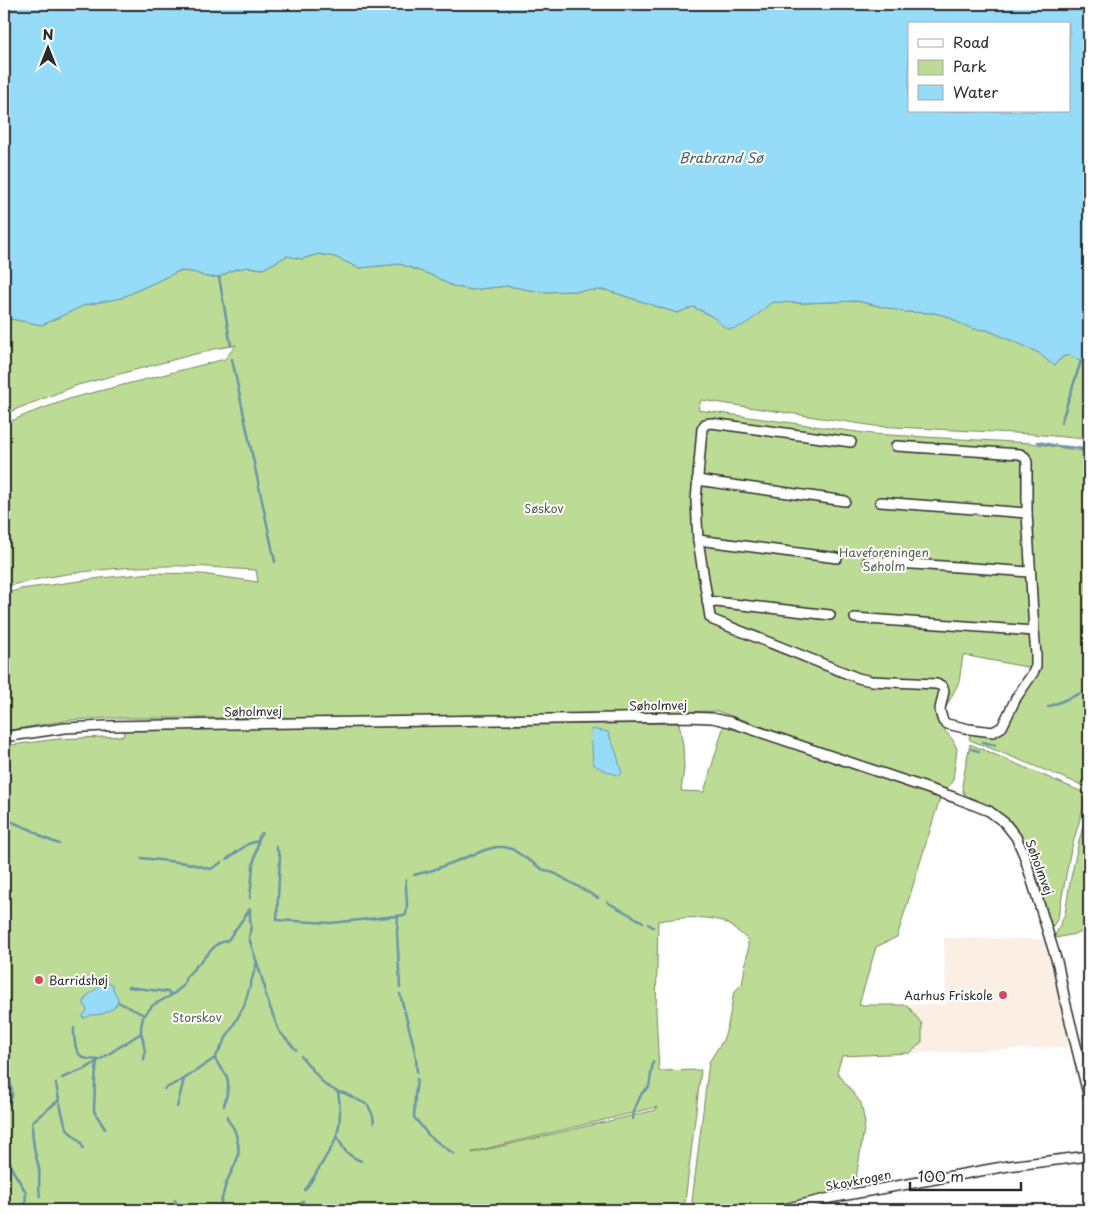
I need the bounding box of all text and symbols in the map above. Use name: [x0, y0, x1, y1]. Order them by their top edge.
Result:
north arrow: [22, 22, 72, 72]
legend: [908, 22, 1070, 112]
text: N: [42, 24, 54, 45]
text: Road: [953, 30, 989, 53]
text: Park: [953, 54, 987, 77]
text: Water: [953, 80, 998, 103]
water label: Brabrand Sø: [679, 147, 765, 168]
park label: Søskov: [524, 499, 564, 517]
park label: Haveforeningen Søholm: [839, 543, 929, 575]
street label: Søholmvej: [629, 695, 687, 715]
street label: Søholmvej: [224, 701, 282, 721]
street label: Søholmvej: [1022, 837, 1058, 897]
place label: Barridshøj: [49, 971, 108, 989]
marker: Barridshøj: [33, 974, 45, 986]
place label: Aarhus Friskole: [904, 986, 993, 1004]
marker: Aarhus Friskole: [997, 989, 1009, 1001]
park label: Storskov: [172, 1008, 222, 1026]
scale bar: [910, 1159, 1022, 1191]
text: 100 m: [918, 1164, 964, 1187]
street label: Skovkrogen: [824, 1165, 892, 1195]

